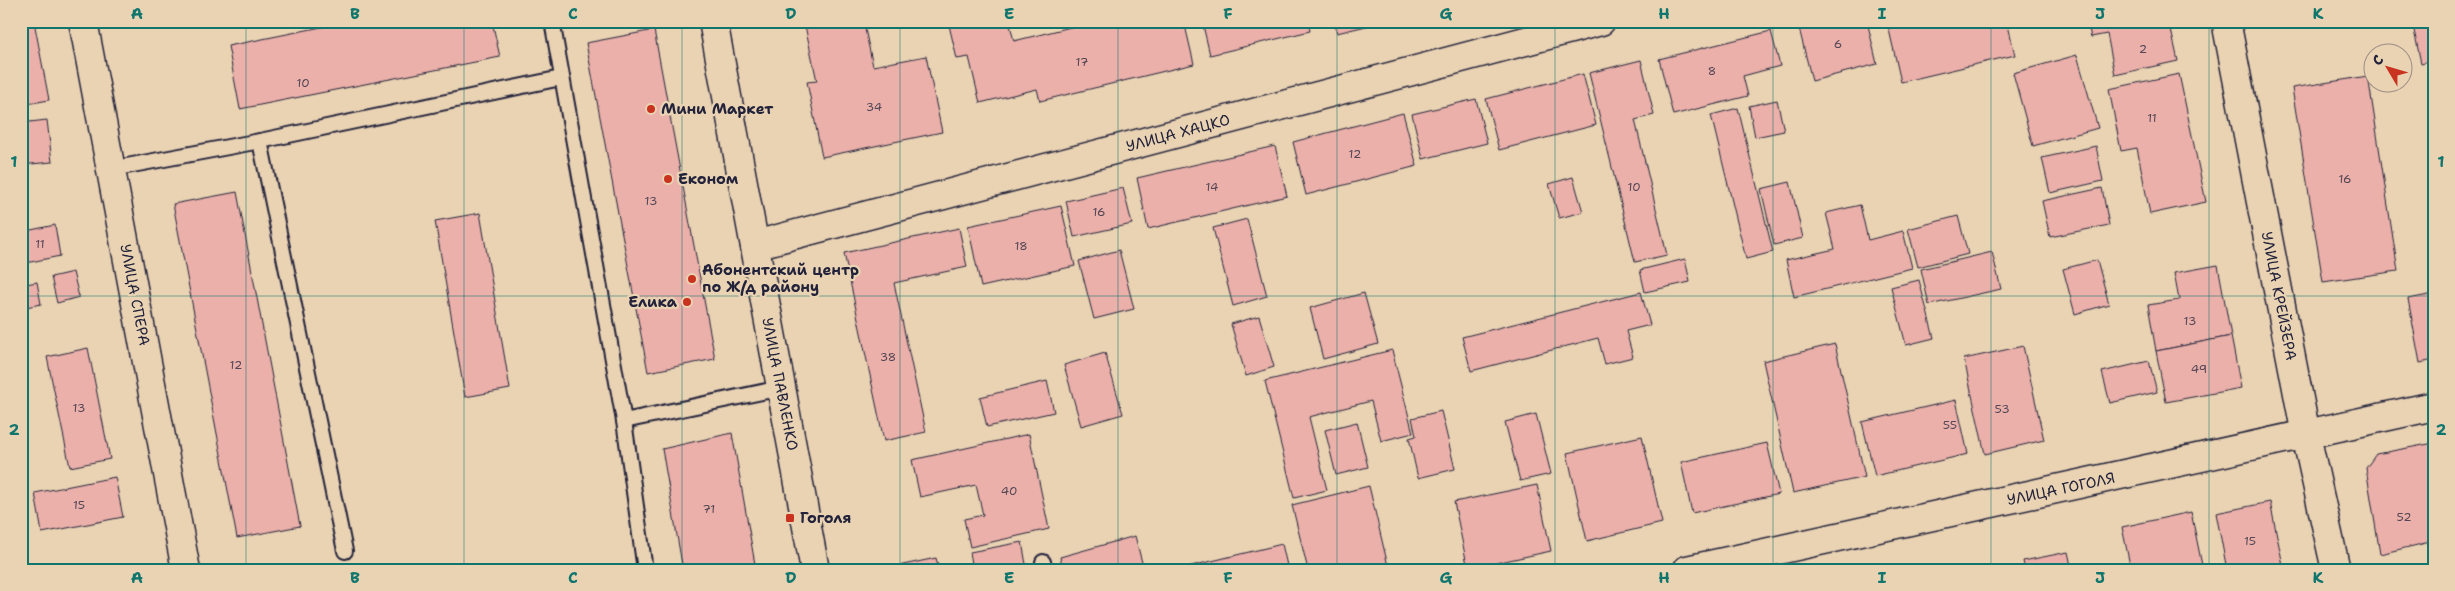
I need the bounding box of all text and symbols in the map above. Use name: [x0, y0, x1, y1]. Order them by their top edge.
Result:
text: A: [131, 3, 143, 24]
text: B: [350, 3, 360, 24]
text: C: [568, 3, 578, 24]
text: D: [785, 3, 797, 24]
text: E: [1004, 3, 1014, 24]
text: F: [1223, 3, 1233, 24]
text: G: [1440, 3, 1453, 24]
text: H: [1658, 3, 1670, 24]
text: I: [1878, 3, 1887, 24]
text: J: [2095, 3, 2105, 24]
text: K: [2313, 3, 2324, 24]
house number: 6: [1834, 36, 1842, 52]
house number: 2: [2139, 41, 2147, 57]
north arrow: [2362, 42, 2412, 92]
text: С: [2368, 51, 2387, 69]
house number: 17: [1076, 54, 1088, 70]
house number: 8: [1708, 63, 1716, 79]
house number: 10: [296, 75, 310, 91]
place label: Мини Маркет: [661, 99, 773, 119]
house number: 34: [866, 99, 882, 115]
marker: Мини Маркет: [645, 103, 657, 115]
street label: УЛИЦА ХАЦКО: [1124, 110, 1232, 156]
house number: 11: [2147, 110, 2157, 126]
house number: 12: [1349, 146, 1361, 162]
text: 1: [10, 151, 18, 172]
text: 1: [2437, 151, 2445, 172]
place label: Економ: [678, 169, 739, 189]
house number: 16: [2338, 171, 2352, 187]
marker: Економ: [662, 173, 674, 185]
house number: 14: [1206, 179, 1218, 195]
house number: 10: [1627, 179, 1641, 195]
house number: 13: [645, 193, 657, 209]
house number: 16: [1092, 204, 1106, 220]
street label: УЛИЦА КРЕЙЗЕРА: [2257, 230, 2302, 362]
house number: 11: [35, 236, 45, 252]
house number: 18: [1014, 238, 1028, 254]
street label: УЛИЦА СПЕРА: [115, 242, 155, 348]
place label: Абонентский центр по Ж/д району: [702, 260, 859, 297]
marker: Абонентский центр по Ж/д району: [686, 273, 698, 285]
place label: Елика: [628, 292, 678, 312]
marker: Елика: [681, 296, 693, 308]
house number: 13: [2184, 313, 2196, 329]
street label: УЛИЦА ПАВЛЕНКО: [757, 316, 803, 452]
house number: 38: [880, 349, 896, 365]
house number: 12: [230, 357, 242, 373]
house number: 49: [2191, 361, 2207, 377]
house number: 13: [73, 400, 85, 416]
house number: 53: [1994, 401, 2010, 417]
house number: 55: [1943, 417, 1957, 433]
text: 2: [8, 419, 20, 440]
text: 2: [2435, 419, 2447, 440]
street label: УЛИЦА ГОГОЛЯ: [2005, 468, 2117, 510]
house number: 40: [1001, 483, 1017, 499]
house number: 15: [73, 497, 85, 513]
house number: 71: [703, 501, 715, 517]
place label: Гоголя: [800, 508, 851, 528]
house number: 52: [2396, 509, 2412, 525]
marker: Гоголя: [784, 512, 796, 524]
house number: 15: [2244, 533, 2256, 549]
text: A: [131, 567, 143, 588]
text: B: [350, 567, 360, 588]
text: C: [568, 567, 578, 588]
text: D: [785, 567, 797, 588]
text: E: [1004, 567, 1014, 588]
text: F: [1223, 567, 1233, 588]
text: G: [1440, 567, 1453, 588]
text: H: [1658, 567, 1670, 588]
text: I: [1878, 567, 1887, 588]
text: J: [2095, 567, 2105, 588]
text: K: [2313, 567, 2324, 588]

